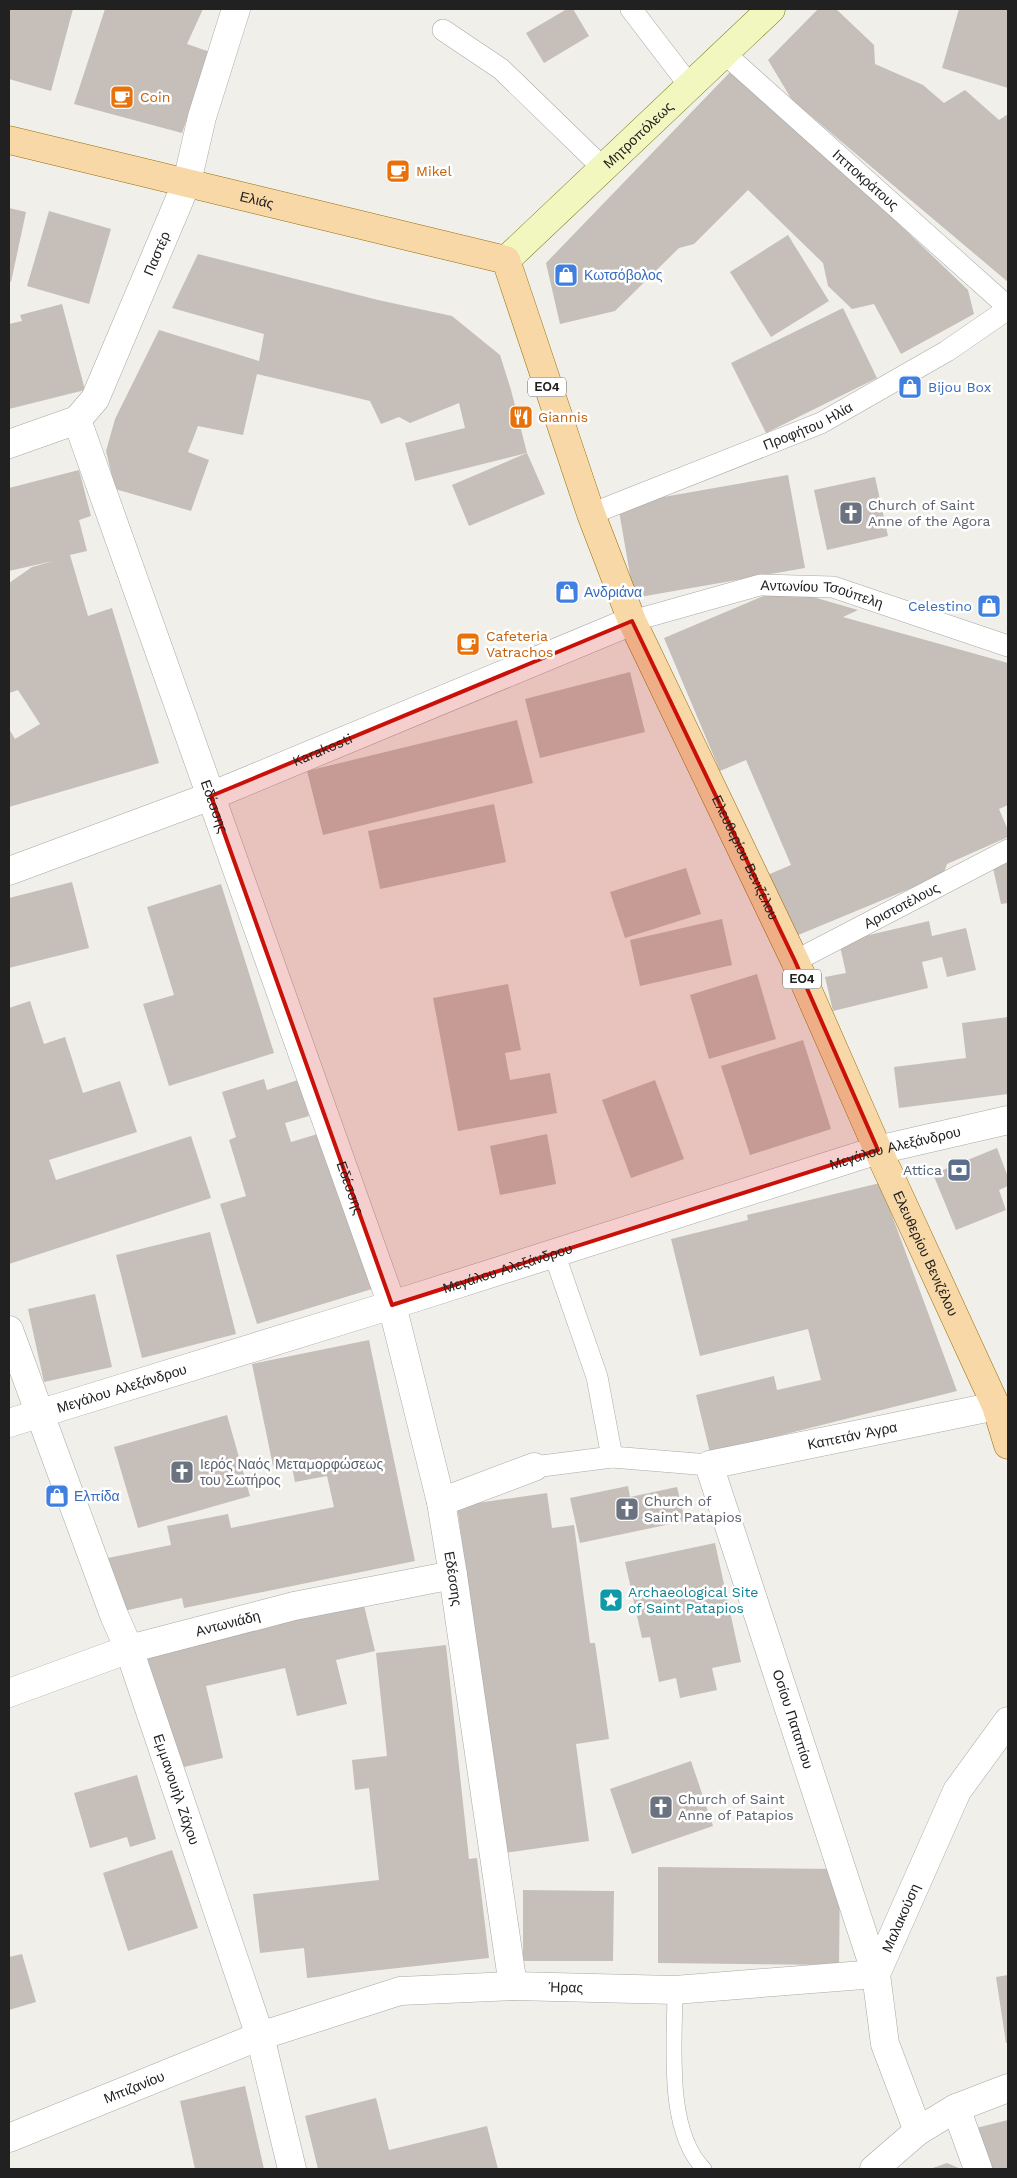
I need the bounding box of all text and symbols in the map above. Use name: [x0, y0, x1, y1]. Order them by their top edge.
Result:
cafe icon: Coin: [109, 84, 135, 110]
place label: Coin: [140, 89, 170, 105]
street label: Μητροπόλεως: [600, 98, 676, 171]
street label: Ιπποκράτους: [829, 146, 902, 213]
cafe icon: Mikel: [385, 158, 411, 184]
place label: Mikel: [416, 163, 452, 179]
street label: Ελιάς: [238, 188, 276, 212]
street label: Παστέρ: [140, 229, 173, 278]
shop icon: Κωτσόβολος: [553, 262, 579, 288]
place label: Κωτσόβολος: [584, 267, 663, 283]
shop icon: Bijou Box: [897, 374, 923, 400]
road number: ΕΟ4: [528, 378, 566, 397]
place label: Bijou Box: [928, 379, 991, 395]
street label: Προφήτου Ηλία: [761, 399, 855, 453]
restaurant icon: Giannis: [508, 404, 534, 430]
place label: Giannis: [538, 409, 588, 425]
place label: Church of Saint Anne of the Agora: [868, 497, 991, 529]
church icon: Church of Saint Anne of the Agora: [838, 500, 864, 526]
street label: Αντωνίου Τσούπελη: [760, 577, 885, 611]
shop icon: Ανδριάνα: [554, 579, 580, 605]
place label: Ανδριάνα: [584, 584, 642, 600]
shop icon: Celestino: [976, 593, 1002, 619]
place label: Celestino: [908, 598, 972, 614]
place label: Cafeteria Vatrachos: [486, 628, 553, 660]
cafe icon: Cafeteria Vatrachos: [455, 631, 481, 657]
street label: Karakosti: [290, 730, 355, 769]
street label: Εδέσσης: [198, 778, 231, 835]
street label: Ελευθερίου Βενιζέλου: [709, 793, 782, 922]
street label: Αριστοτέλους: [861, 879, 942, 932]
road number: ΕΟ4: [783, 970, 821, 989]
street label: Μεγάλου Αλεξάνδρου: [828, 1123, 962, 1173]
bank icon: Attica: [946, 1157, 972, 1183]
street label: Εδέσσης: [333, 1159, 367, 1217]
place label: Attica: [903, 1162, 942, 1178]
street label: Ελευθερίου Βενιζέλου: [890, 1188, 961, 1318]
street label: Μεγάλου Αλεξάνδρου: [441, 1240, 574, 1296]
street label: Μεγάλου Αλεξάνδρου: [55, 1361, 189, 1416]
street label: Καπετάν Άγρα: [806, 1419, 899, 1453]
place label: Ιερός Ναός Μεταμορφώσεως του Σωτήρος: [200, 1456, 384, 1488]
church icon: Ιερός Ναός Μεταμορφώσεως του Σωτήρος: [169, 1459, 195, 1485]
shop icon: Ελπίδα: [44, 1483, 70, 1509]
place label: Ελπίδα: [74, 1488, 120, 1504]
place label: Church of Saint Patapios: [644, 1493, 742, 1525]
church icon: Church of Saint Patapios: [614, 1496, 640, 1522]
street label: Εδέσσης: [441, 1550, 465, 1607]
place label: Archaeological Site of Saint Patapios: [628, 1584, 758, 1616]
place icon: Archaeological Site of Saint Patapios: [598, 1587, 624, 1613]
street label: Αντωνιάδη: [194, 1607, 262, 1639]
street label: Οσίου Παταπίου: [769, 1667, 817, 1771]
street label: Εμμανουήλ Ζάχου: [150, 1732, 203, 1847]
place label: Church of Saint Anne of Patapios: [678, 1791, 794, 1823]
church icon: Church of Saint Anne of Patapios: [648, 1794, 674, 1820]
street label: Μαλακούση: [879, 1881, 923, 1955]
street label: Ήρας: [547, 1979, 584, 1996]
street label: Μπιζανίου: [101, 2068, 167, 2107]

